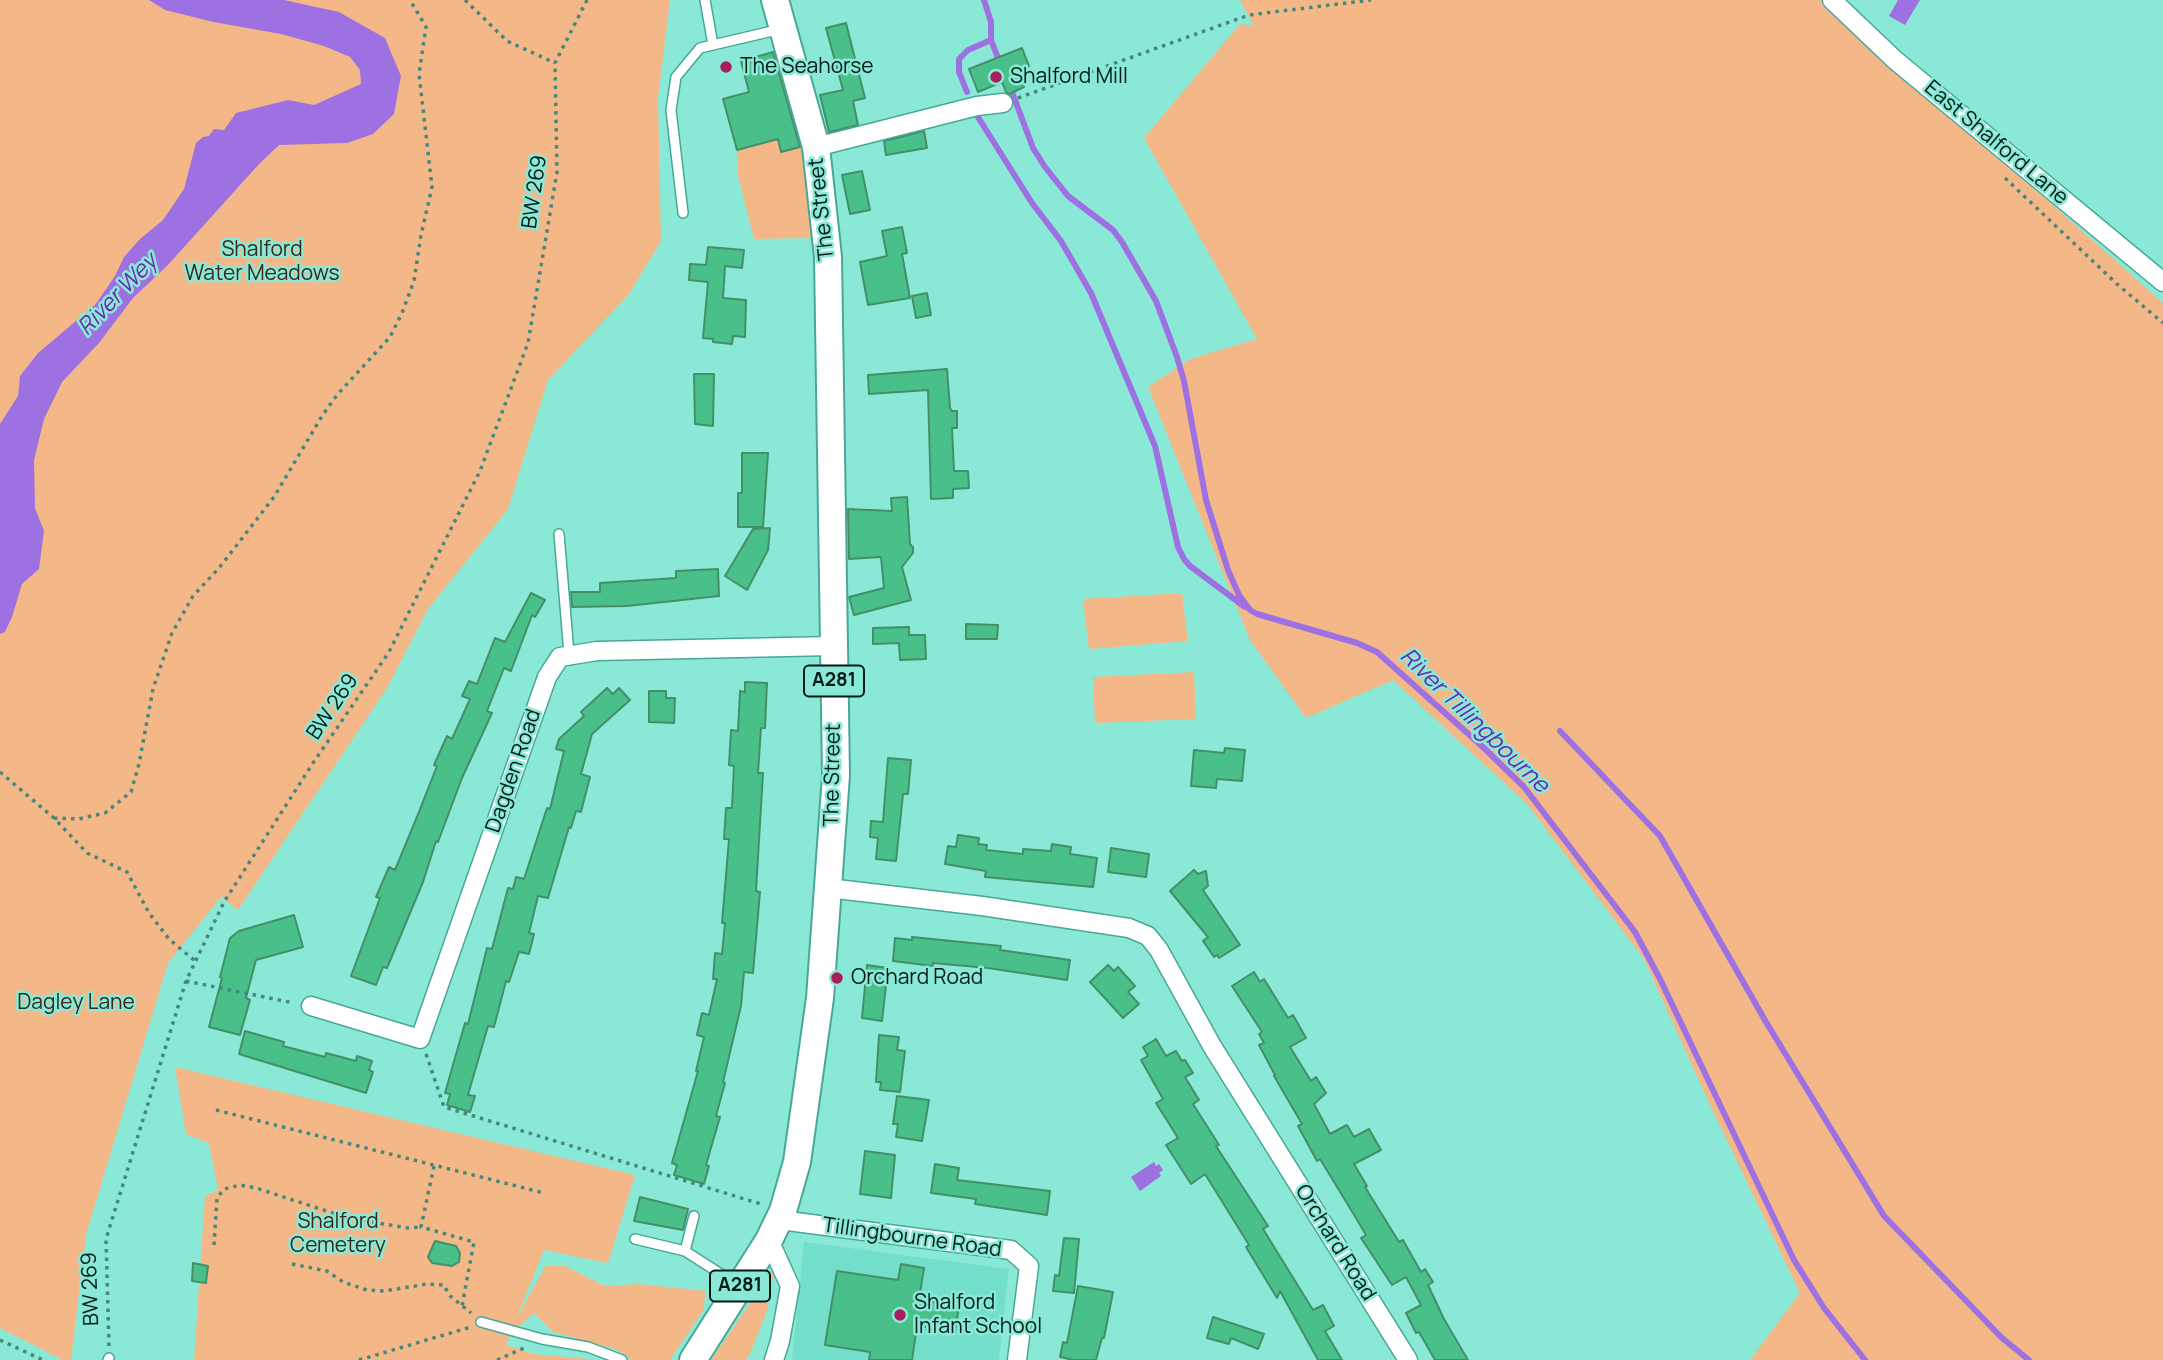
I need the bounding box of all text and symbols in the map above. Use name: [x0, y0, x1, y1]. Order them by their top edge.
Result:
place label: The Seahorse: [740, 54, 873, 80]
marker: The Seahorse: [718, 59, 734, 75]
place label: Shalford Mill: [1010, 64, 1128, 90]
marker: Shalford Mill: [988, 69, 1004, 85]
street label: East Shalford Lane: [1919, 76, 2073, 210]
street label: BW 269: [517, 154, 553, 230]
street label: The Street: [804, 156, 840, 262]
park label: Shalford Water Meadows: [185, 237, 339, 287]
water label: River Wey: [72, 248, 164, 342]
water label: River Tillingbourne: [1394, 643, 1554, 799]
road number: A281: [804, 666, 864, 696]
street label: BW 269: [302, 669, 364, 745]
street label: Dagden Road: [481, 706, 547, 836]
street label: The Street: [820, 723, 846, 827]
place label: Orchard Road: [851, 965, 983, 991]
marker: Orchard Road: [829, 970, 845, 986]
park label: Dagley Lane: [17, 990, 135, 1016]
street label: Orchard Road: [1289, 1180, 1381, 1306]
park label: Shalford Cemetery: [290, 1209, 386, 1259]
street label: Tillingbourne Road: [821, 1213, 1003, 1263]
street label: BW 269: [77, 1252, 105, 1326]
road number: A281: [710, 1270, 770, 1302]
place label: Shalford Infant School: [914, 1290, 1042, 1340]
marker: Shalford Infant School: [892, 1307, 908, 1323]

